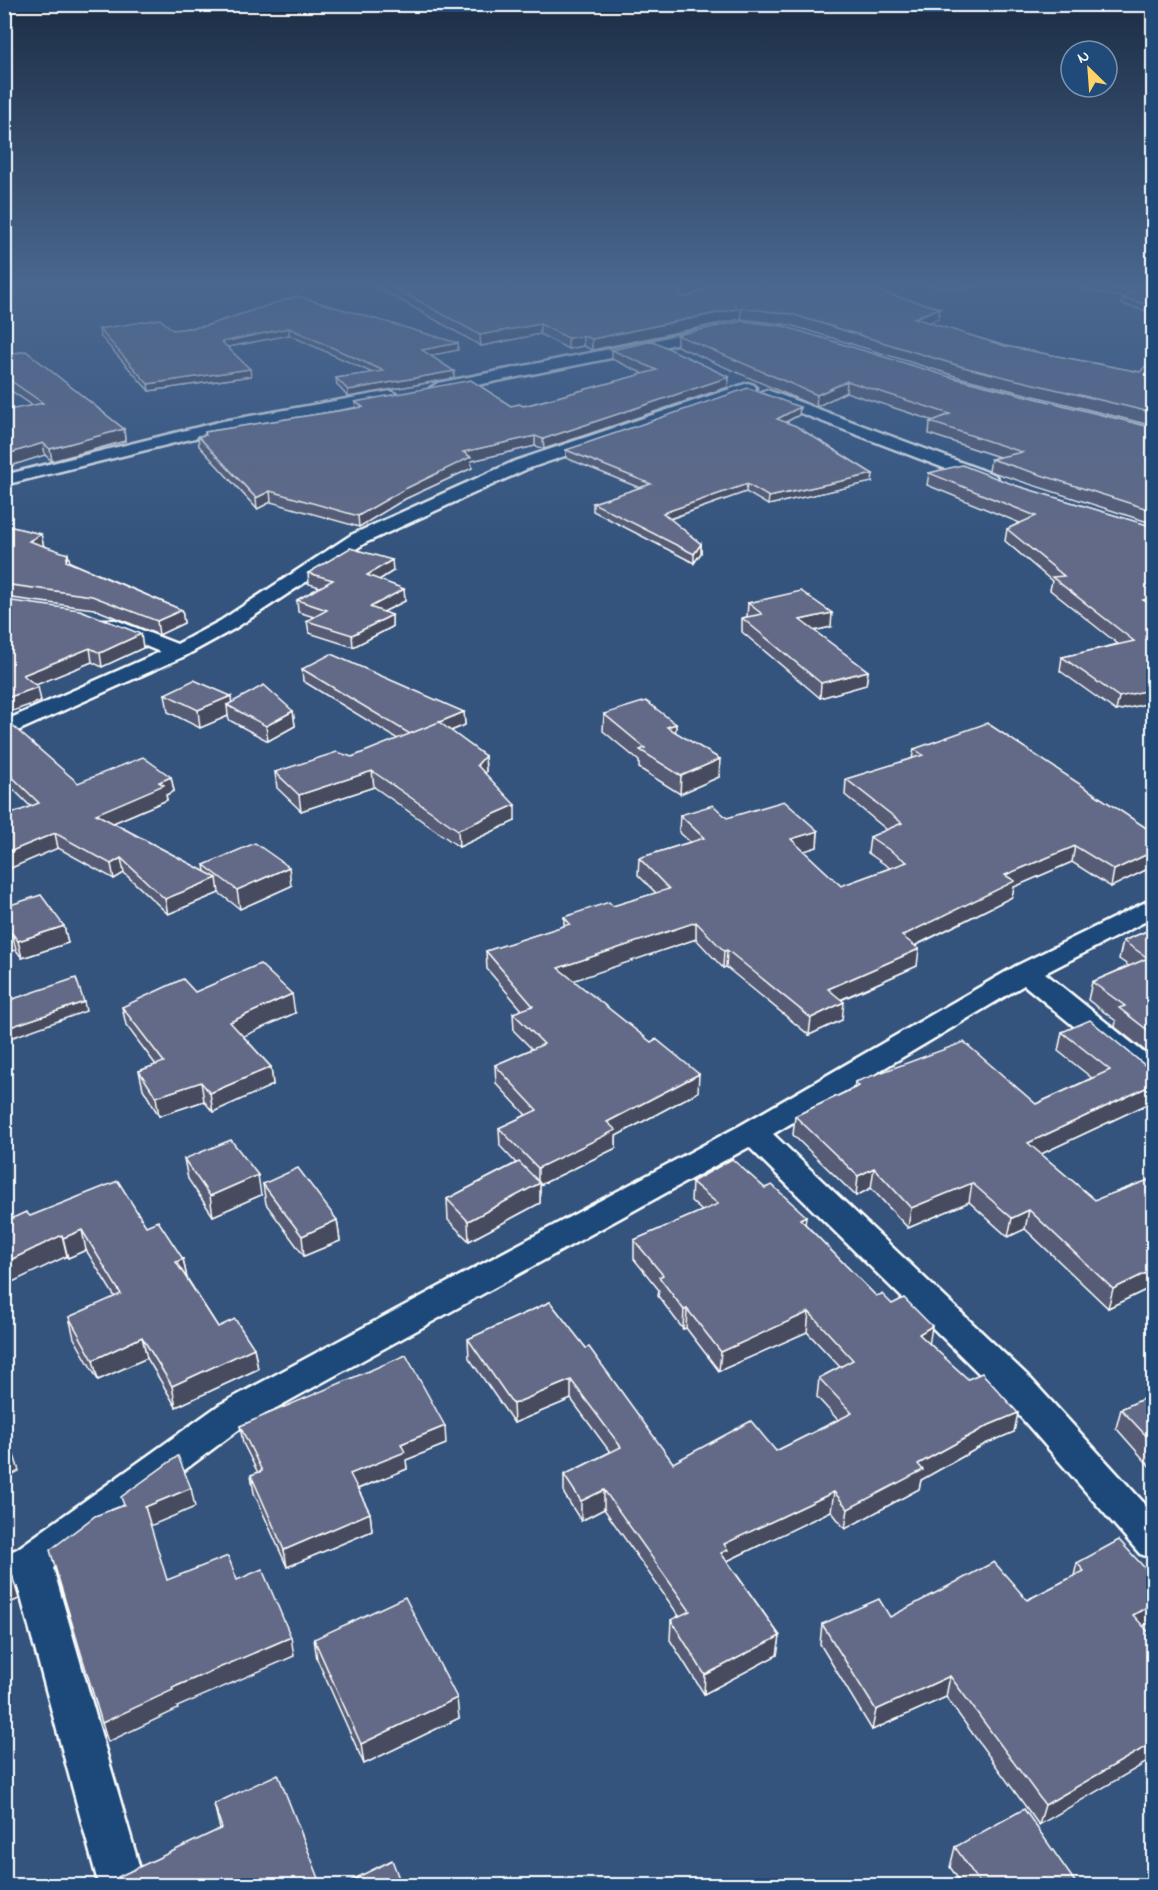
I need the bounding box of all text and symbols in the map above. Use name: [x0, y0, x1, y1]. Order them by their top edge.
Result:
north arrow: [1059, 39, 1119, 99]
text: N: [1074, 44, 1094, 70]

